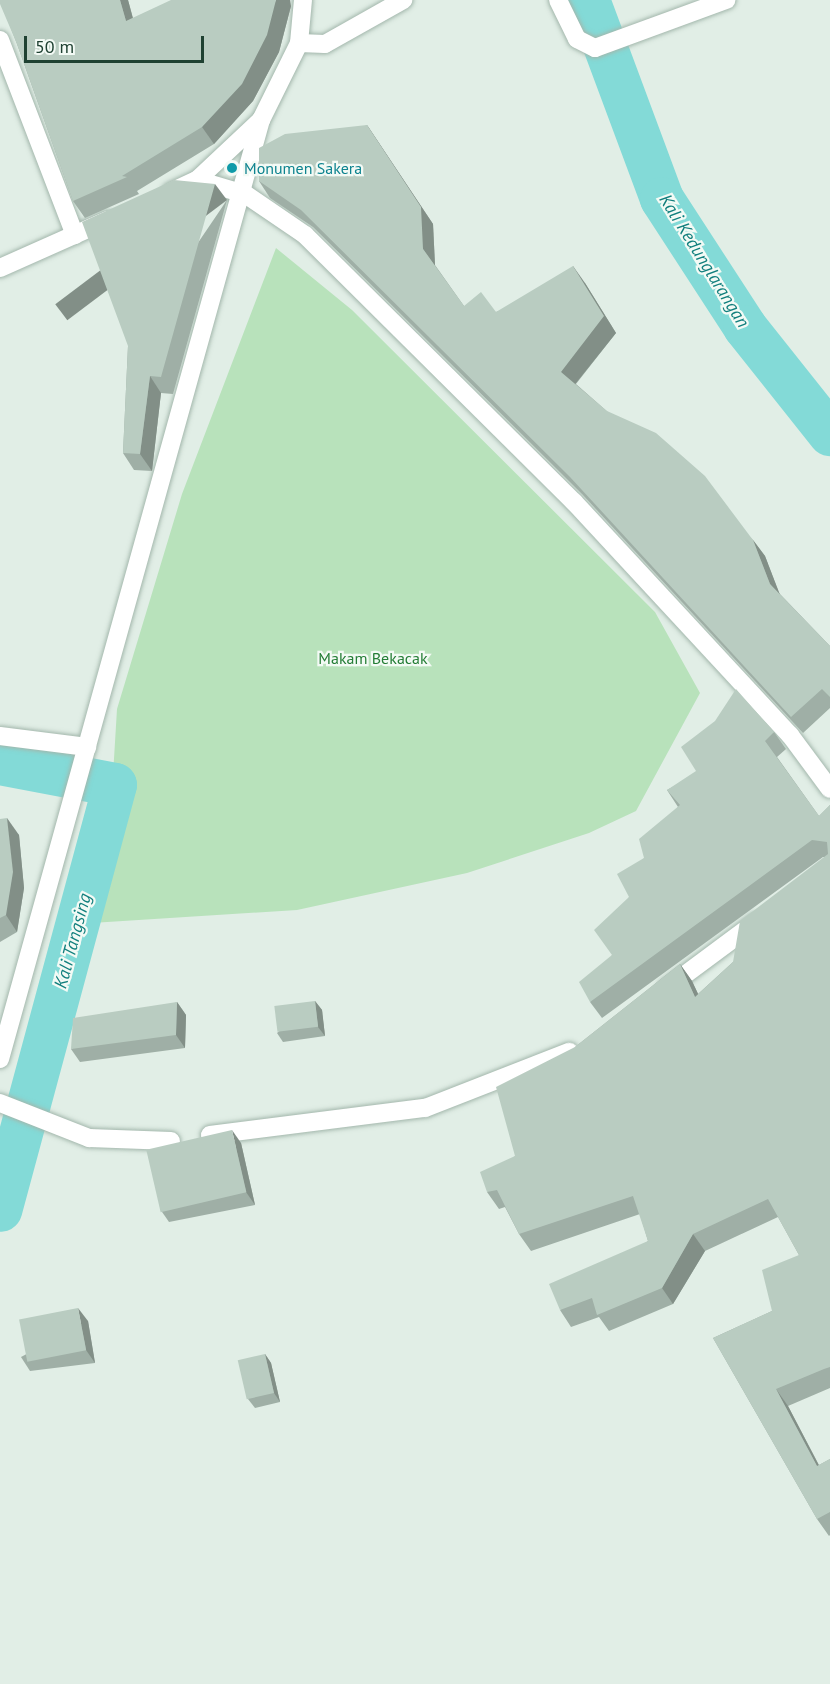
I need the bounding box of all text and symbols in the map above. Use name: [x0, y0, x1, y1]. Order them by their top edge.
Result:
scale bar: [27, 24, 207, 62]
text: 50 m: [35, 35, 74, 58]
place label: Monumen Sakera: [244, 158, 362, 178]
marker: Monumen Sakera: [225, 161, 239, 175]
water label: Kali Kedunglarangan: [654, 190, 754, 332]
park label: Makam Bekacak: [318, 648, 428, 668]
water label: Kali Tangsing: [50, 891, 96, 991]

